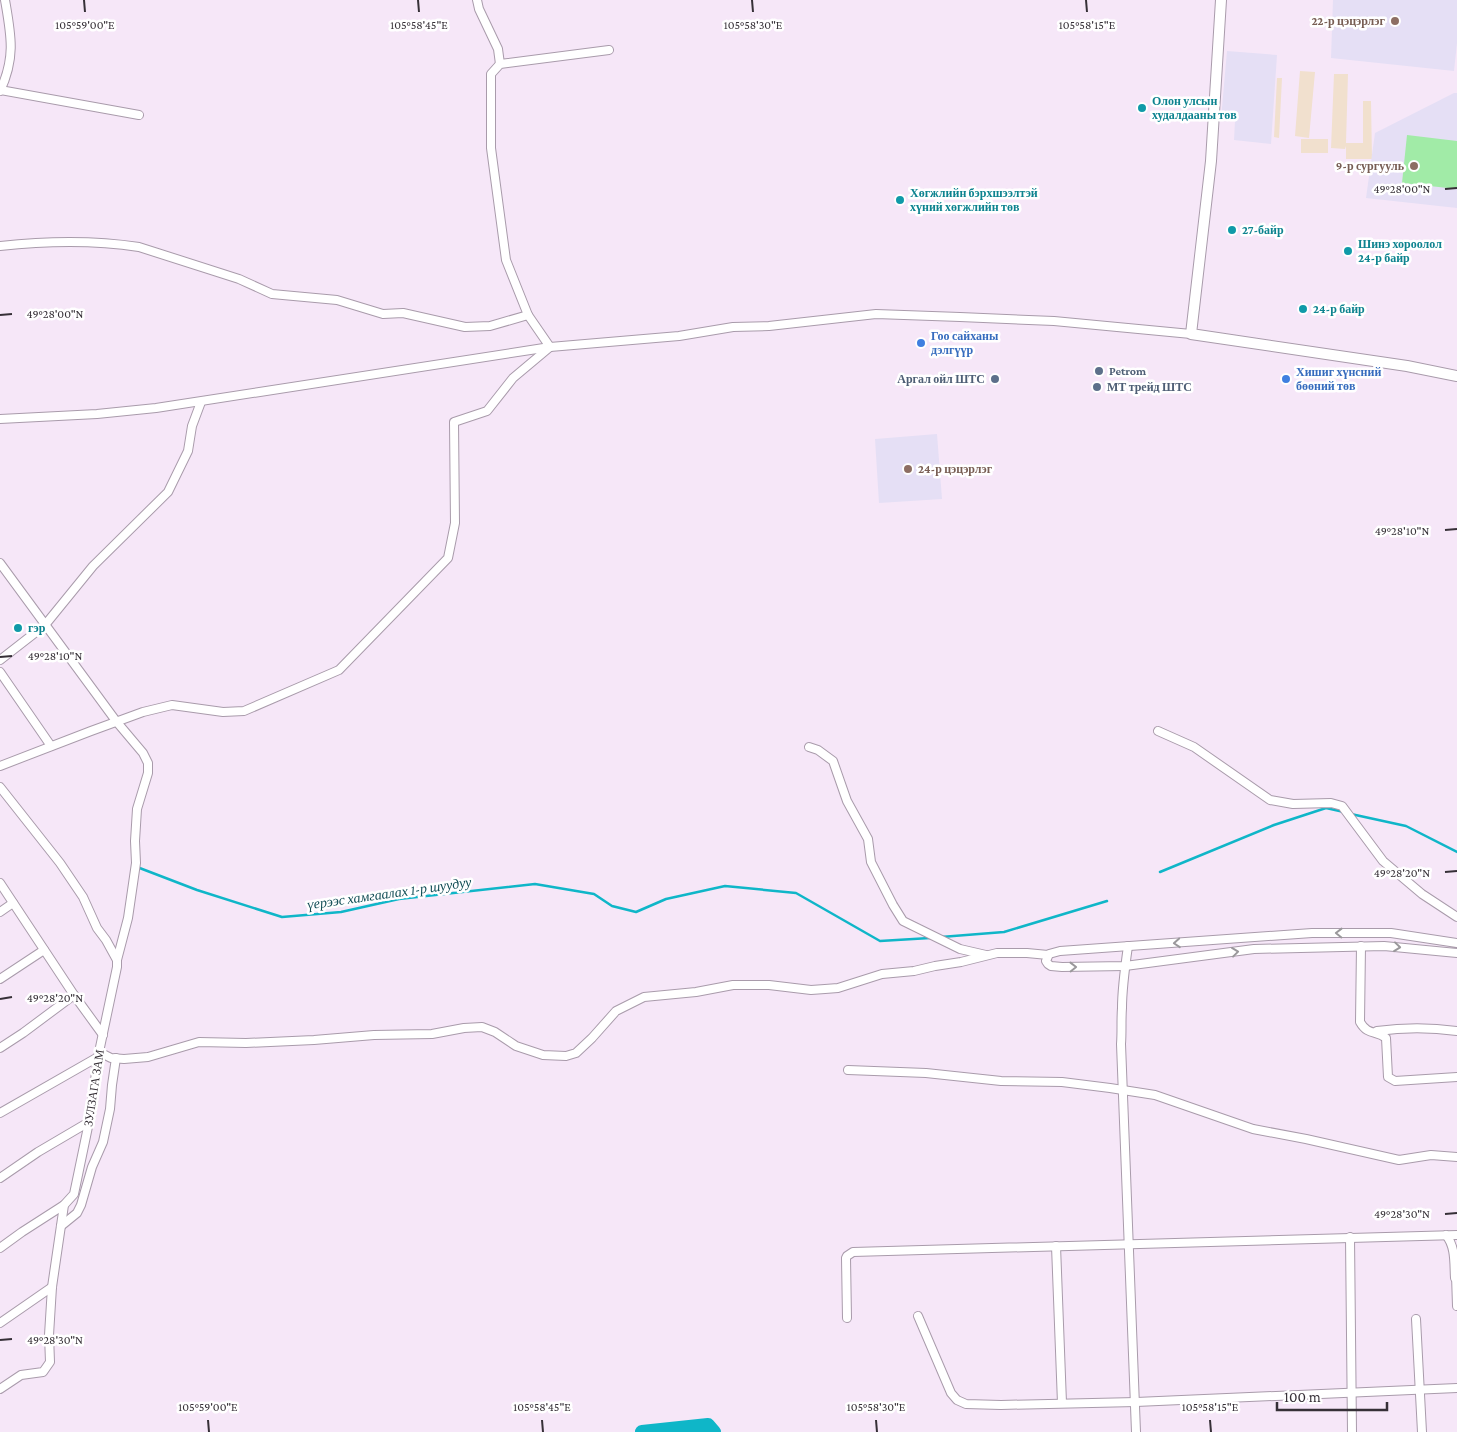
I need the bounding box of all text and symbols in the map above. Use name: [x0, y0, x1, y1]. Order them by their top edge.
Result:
place label: 22-р цэцэрлэг: [1311, 14, 1386, 28]
marker: 22-р цэцэрлэг: [1389, 15, 1401, 27]
text: 105°59'00"E: [55, 18, 115, 32]
text: 105°58'45"E: [390, 18, 448, 32]
text: 105°58'30"E: [724, 18, 783, 32]
text: 105°58'15"E: [1059, 18, 1116, 32]
place label: Олон улсын худалдааны төв: [1152, 94, 1237, 122]
marker: Олон улсын худалдааны төв: [1136, 102, 1148, 114]
place label: 9-р сургууль: [1336, 159, 1405, 173]
marker: 9-р сургууль: [1408, 160, 1420, 172]
text: 49°28'00"N: [1373, 182, 1431, 196]
place label: Хөгжлийн бэрхшээлтэй хүний хөгжлийн төв: [910, 186, 1038, 214]
marker: Хөгжлийн бэрхшээлтэй хүний хөгжлийн төв: [894, 194, 906, 206]
place label: 27-байр: [1242, 223, 1284, 237]
marker: 27-байр: [1226, 224, 1238, 236]
place label: Шинэ хороолол 24-р байр: [1358, 237, 1442, 265]
marker: Шинэ хороолол 24-р байр: [1342, 245, 1354, 257]
place label: 24-р байр: [1313, 302, 1365, 316]
marker: 24-р байр: [1297, 303, 1309, 315]
text: 49°28'00"N: [26, 307, 84, 321]
place label: Гоо сайханы дэлгүүр: [931, 329, 999, 357]
marker: Гоо сайханы дэлгүүр: [915, 337, 927, 349]
place label: Petrom: [1109, 364, 1147, 378]
marker: Petrom: [1093, 365, 1105, 377]
place label: Хишиг хүнсний бөөний төв: [1296, 365, 1381, 393]
place label: Аргал ойл ШТС: [897, 372, 985, 386]
marker: Аргал ойл ШТС: [989, 373, 1001, 385]
marker: Хишиг хүнсний бөөний төв: [1280, 373, 1292, 385]
place label: МТ трейд ШТС: [1107, 380, 1192, 394]
marker: МТ трейд ШТС: [1091, 381, 1103, 393]
place label: 24-р цэцэрлэг: [918, 462, 993, 476]
marker: 24-р цэцэрлэг: [902, 463, 914, 475]
text: 49°28'10"N: [1375, 524, 1429, 538]
place label: гэр: [28, 621, 46, 635]
marker: гэр: [12, 622, 24, 634]
text: 49°28'10"N: [28, 649, 82, 663]
text: 49°28'20"N: [1374, 866, 1430, 880]
water label: үерээс хамгаалах 1-р шуудуу: [306, 873, 473, 912]
one-way arrow: [1335, 928, 1342, 938]
one-way arrow: [1172, 937, 1180, 948]
one-way arrow: [1393, 941, 1401, 952]
one-way arrow: [1231, 947, 1239, 958]
one-way arrow: [1070, 962, 1077, 972]
text: 49°28'20"N: [27, 991, 83, 1005]
street label: ЗУЛЗАГА ЗАМ: [81, 1048, 107, 1127]
text: 49°28'30"N: [1374, 1207, 1430, 1221]
text: 49°28'30"N: [27, 1333, 83, 1347]
scale bar: [1277, 1380, 1387, 1412]
text: 100 m: [1284, 1389, 1321, 1405]
text: 105°59'00"E: [178, 1400, 238, 1414]
text: 105°58'45"E: [513, 1400, 571, 1414]
text: 105°58'30"E: [847, 1400, 906, 1414]
text: 105°58'15"E: [1182, 1400, 1239, 1414]

